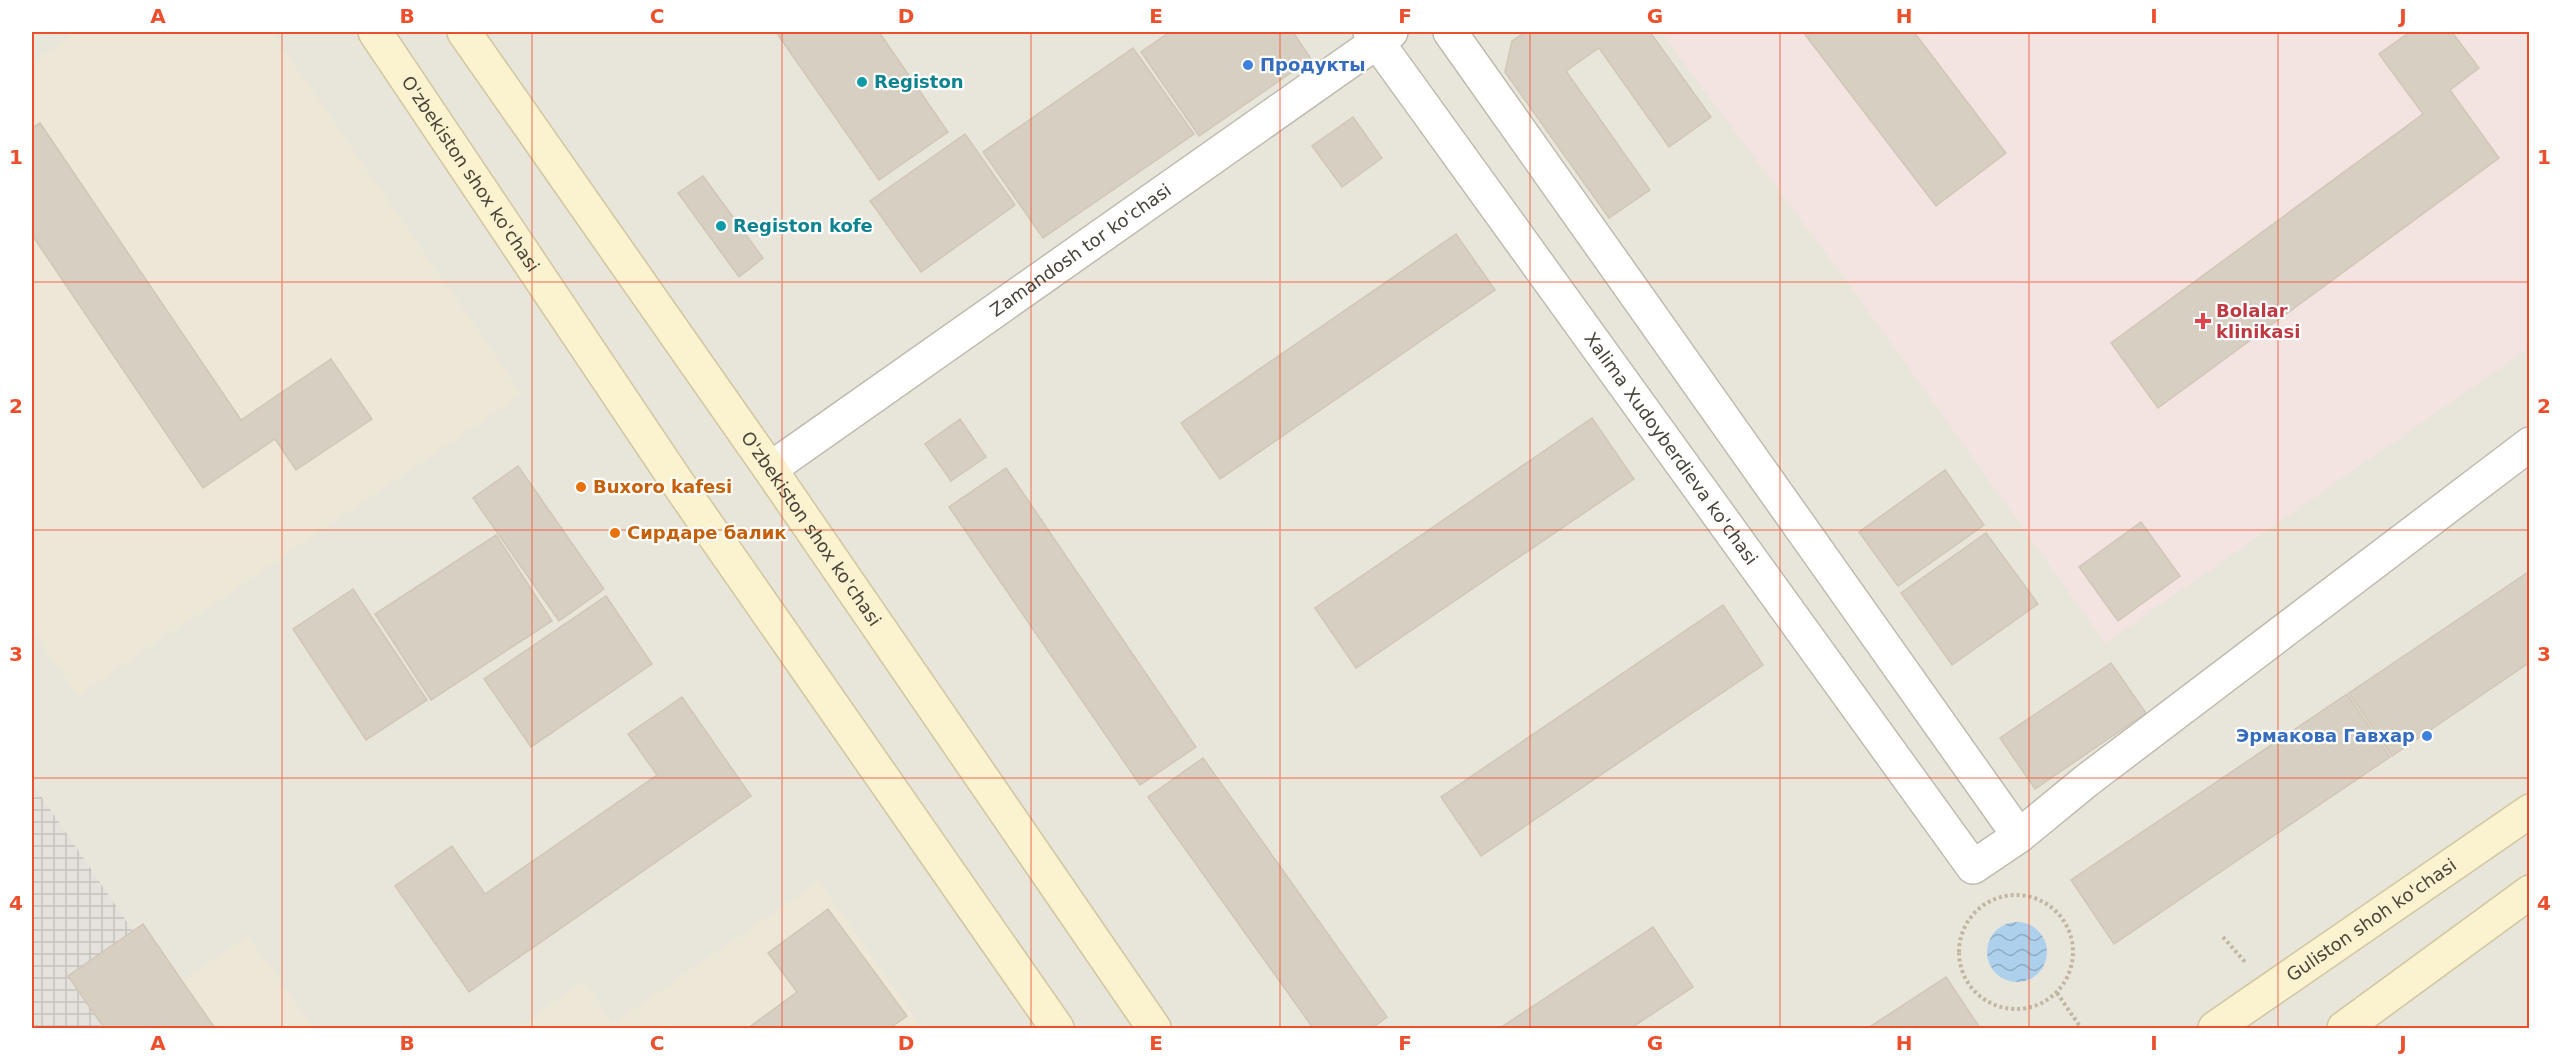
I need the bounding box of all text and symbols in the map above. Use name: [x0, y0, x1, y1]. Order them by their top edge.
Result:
text: A: [150, 4, 166, 28]
text: B: [399, 4, 415, 28]
text: C: [650, 4, 664, 28]
text: D: [898, 4, 914, 28]
text: E: [1149, 4, 1163, 28]
text: F: [1398, 4, 1412, 28]
text: G: [1647, 4, 1663, 28]
text: H: [1896, 4, 1912, 28]
text: I: [2150, 4, 2158, 28]
text: J: [2397, 4, 2407, 28]
place label: Продукты: [1260, 54, 1366, 75]
marker: Продукты: [1241, 58, 1255, 72]
place label: Registon: [874, 71, 964, 92]
street label: O'zbekiston shox ko'chasi: [398, 72, 544, 276]
marker: Registon: [855, 75, 869, 89]
text: 1: [9, 145, 23, 169]
text: 1: [2537, 145, 2551, 169]
street label: Zamandosh tor ko'chasi: [986, 179, 1175, 321]
place label: Registon kofe: [733, 215, 873, 236]
marker: Registon kofe: [714, 219, 728, 233]
place label: Bolalar klinikasi: [2216, 300, 2300, 342]
marker: Bolalar klinikasi: [2194, 312, 2212, 330]
street label: Xalima Xudoyberdieva ko'chasi: [1580, 328, 1762, 569]
text: 2: [9, 394, 23, 418]
text: 2: [2537, 394, 2551, 418]
street label: O'zbekiston shox ko'chasi: [737, 427, 886, 630]
place label: Buxoro kafesi: [593, 476, 732, 497]
marker: Buxoro kafesi: [574, 480, 588, 494]
place label: Сирдаре балик: [627, 522, 786, 543]
marker: Сирдаре балик: [608, 526, 622, 540]
text: 3: [9, 642, 23, 666]
text: 3: [2537, 642, 2551, 666]
place label: Эрмакова Гавхар: [2236, 725, 2415, 746]
marker: Эрмакова Гавхар: [2420, 729, 2434, 743]
street label: Guliston shoh ko'chasi: [2282, 854, 2460, 986]
text: 4: [9, 891, 23, 915]
text: 4: [2537, 891, 2551, 915]
text: A: [150, 1031, 166, 1055]
text: B: [399, 1031, 415, 1055]
text: C: [650, 1031, 664, 1055]
text: D: [898, 1031, 914, 1055]
text: E: [1149, 1031, 1163, 1055]
text: F: [1398, 1031, 1412, 1055]
text: G: [1647, 1031, 1663, 1055]
text: H: [1896, 1031, 1912, 1055]
text: I: [2150, 1031, 2158, 1055]
text: J: [2397, 1031, 2407, 1055]

